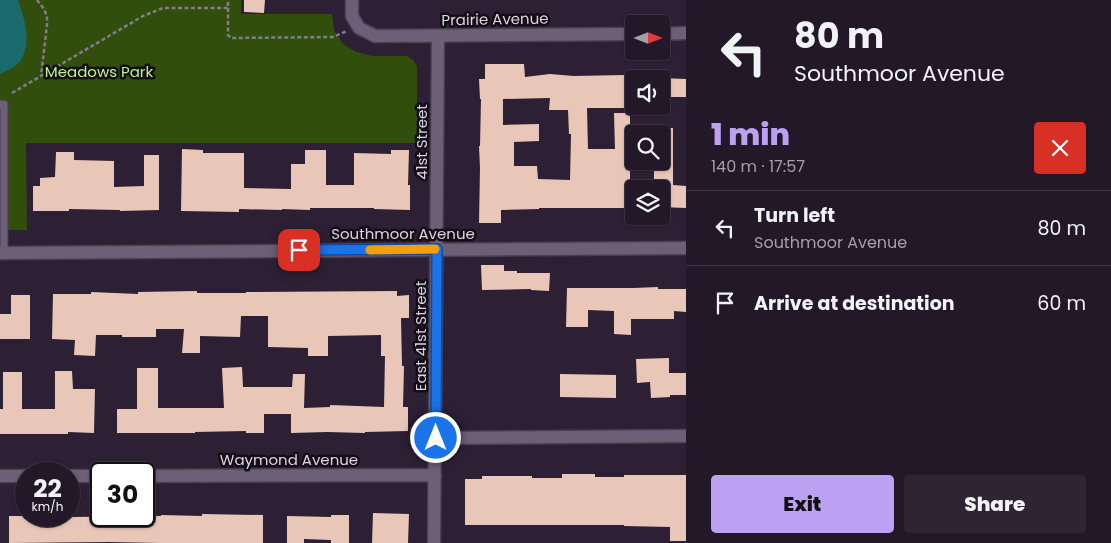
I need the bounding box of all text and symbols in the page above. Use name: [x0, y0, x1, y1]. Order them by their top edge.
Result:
street label: Prairie Avenue: [441, 8, 549, 30]
text: 80 m: [794, 11, 884, 60]
north arrow: [625, 15, 670, 60]
map controls: [625, 15, 670, 225]
icon: left: [711, 20, 776, 85]
text: Southmoor Avenue: [794, 58, 1005, 89]
park label: Meadows Park: [45, 61, 153, 82]
button: sound: [625, 70, 670, 115]
street label: 41st Street: [411, 104, 432, 180]
text: 1 min: [711, 113, 790, 156]
button: close: [1034, 122, 1086, 174]
button: search: [625, 125, 670, 170]
text: 140 m · 17:57: [711, 155, 805, 178]
button: layers: [625, 180, 670, 225]
text: Turn left: [754, 202, 835, 229]
icon: left: [711, 214, 739, 242]
text: 80 m: [1037, 215, 1086, 242]
street label: Southmoor Avenue: [331, 223, 475, 244]
pin: [278, 229, 320, 271]
text: Southmoor Avenue: [754, 231, 907, 254]
icon: arrive: [285, 236, 313, 264]
street label: East 41st Street: [410, 281, 431, 391]
icon: arrive: [711, 289, 739, 317]
text: Arrive at destination: [754, 290, 955, 317]
text: 60 m: [1037, 290, 1086, 317]
position arrow: [409, 411, 461, 463]
street label: Waymond Avenue: [220, 449, 358, 470]
speed limit sign: 30: [90, 462, 155, 527]
text: 22: [33, 471, 62, 506]
button: Exit: [711, 475, 894, 533]
button: Share: [904, 475, 1086, 533]
text: km/h: [32, 498, 63, 515]

